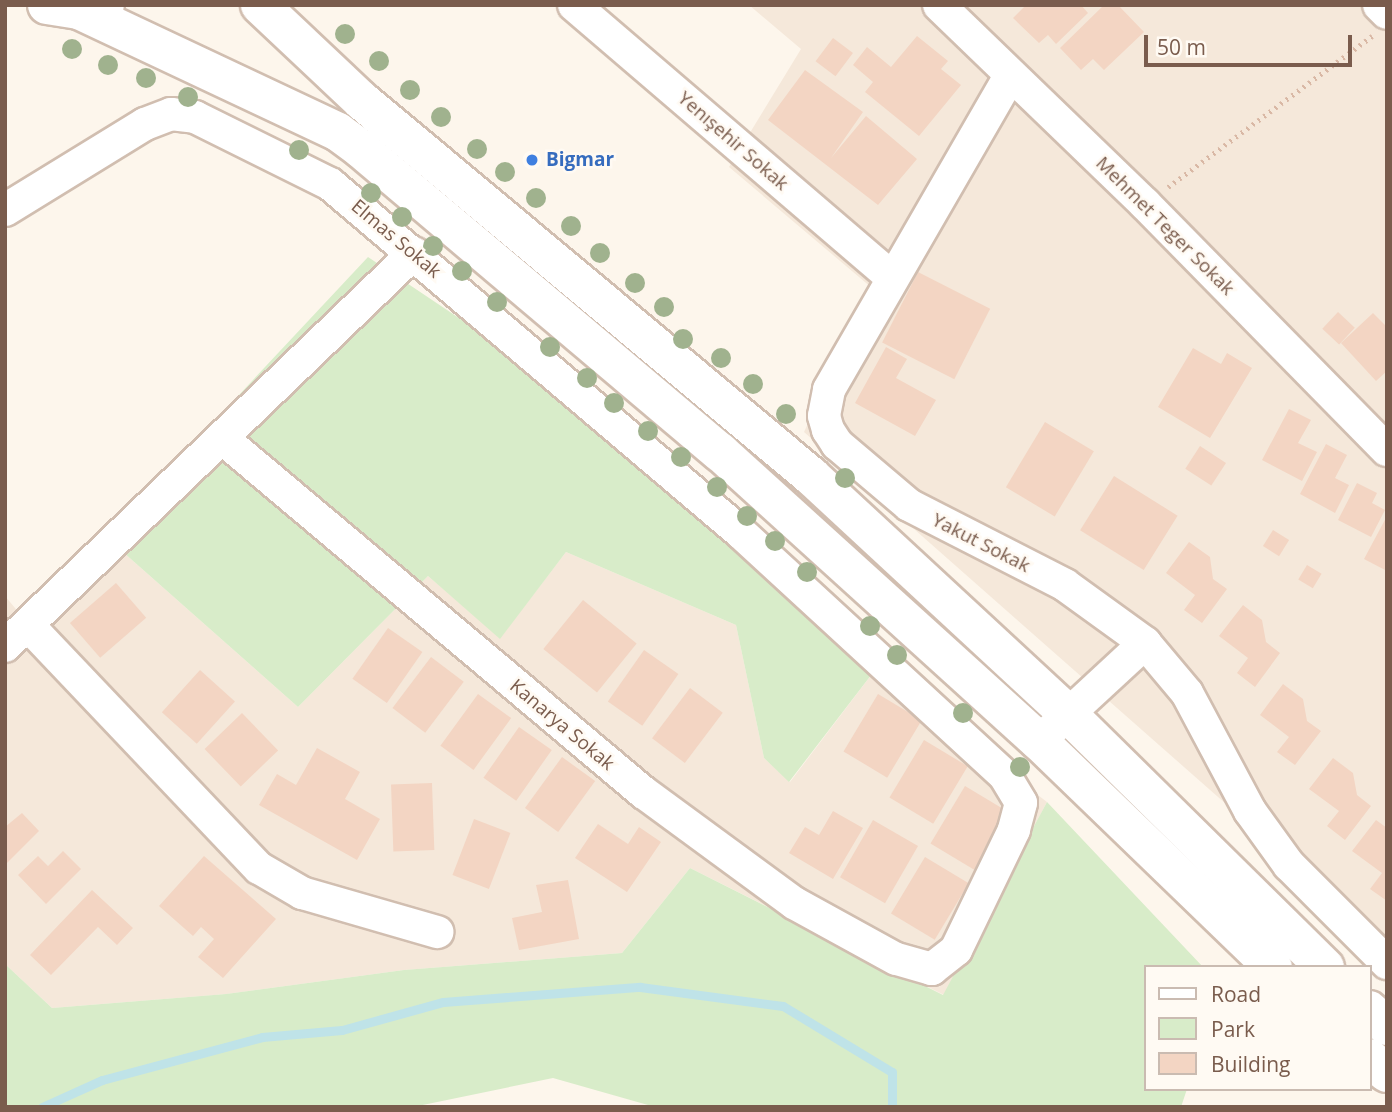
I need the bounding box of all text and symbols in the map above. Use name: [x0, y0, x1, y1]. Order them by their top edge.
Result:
scale bar: [1147, 21, 1355, 65]
text: 50 m: [1157, 33, 1206, 61]
street label: Yenışehir Sokak: [673, 87, 793, 195]
place label: Bigmar: [546, 149, 614, 171]
marker: Bigmar: [524, 152, 540, 168]
street label: Mehmet Teger Sokak: [1091, 152, 1239, 300]
street label: Elmas Sokak: [347, 195, 445, 283]
street label: Yakut Sokak: [928, 509, 1034, 577]
street label: Kanarya Sokak: [505, 675, 619, 775]
legend: [1144, 965, 1371, 1091]
text: Road: [1211, 980, 1261, 1008]
text: Park: [1211, 1015, 1255, 1043]
text: Building: [1211, 1050, 1290, 1078]

